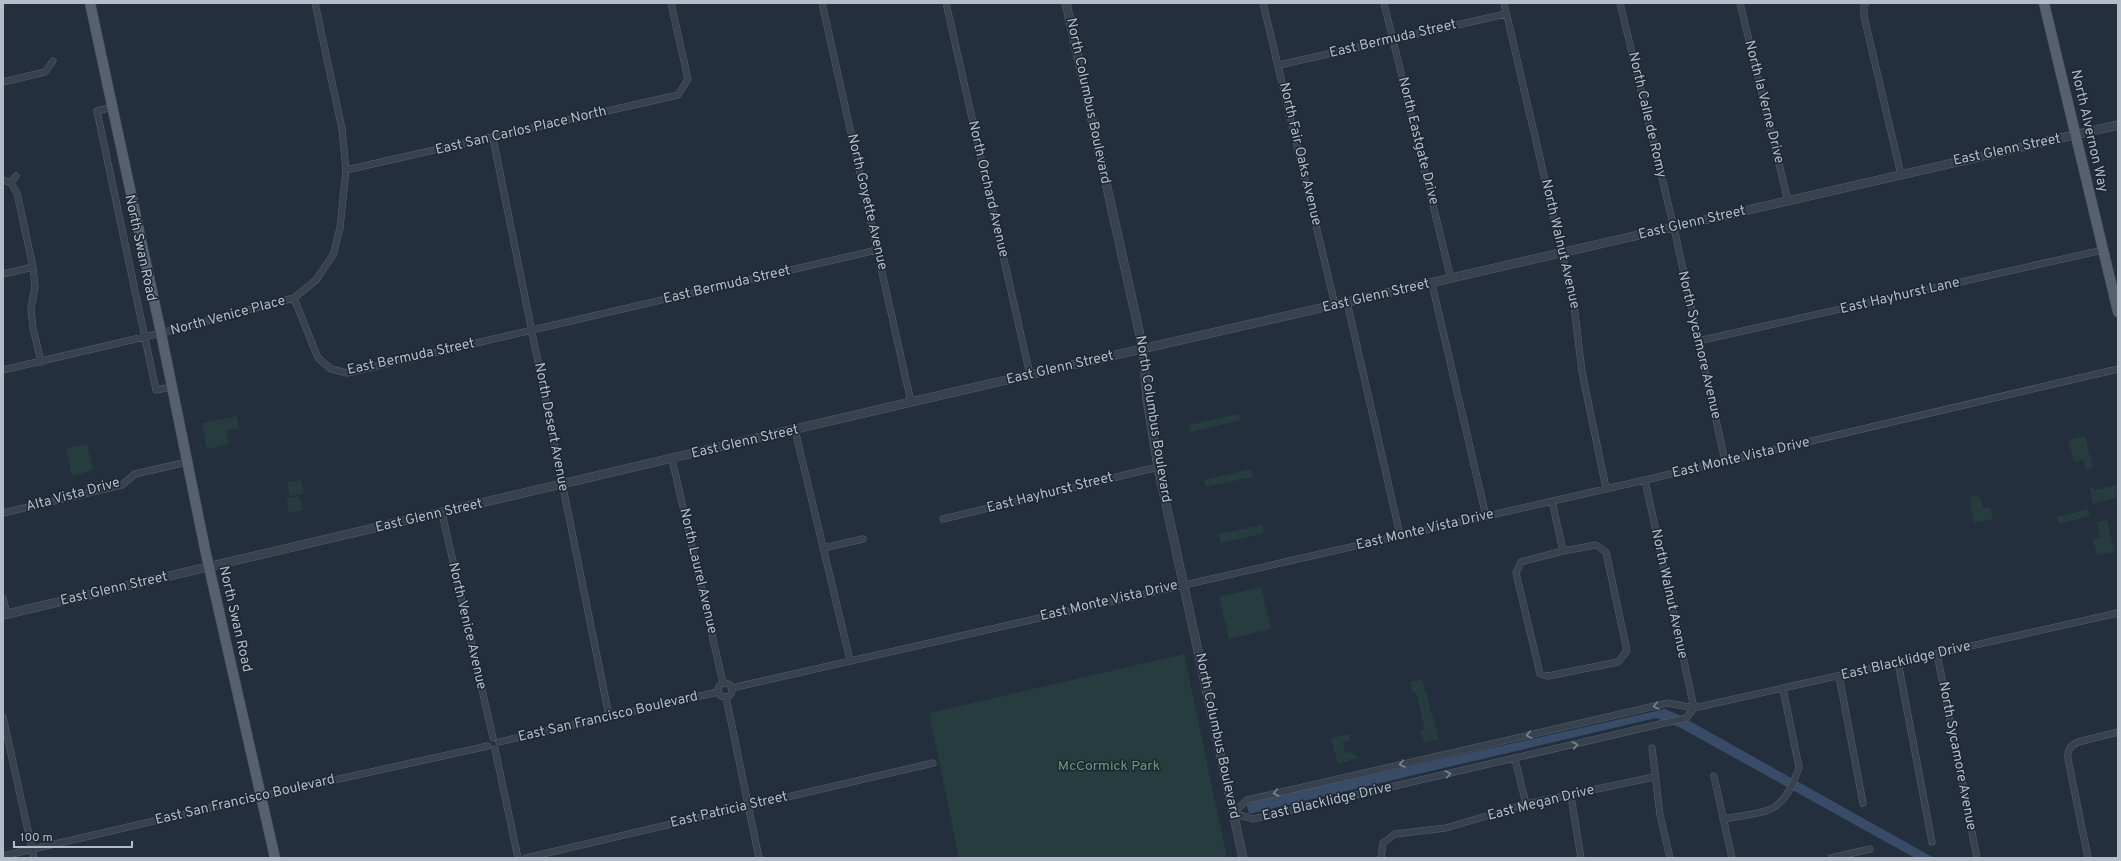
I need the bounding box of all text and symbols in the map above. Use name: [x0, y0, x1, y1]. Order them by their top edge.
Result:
street label: East Bermuda Street: [1328, 16, 1458, 62]
street label: North Columbus Boulevard: [1062, 17, 1114, 185]
street label: North la Verne Drive: [1740, 39, 1788, 165]
street label: North Calle de Romy: [1624, 50, 1670, 180]
street label: North Alvernon Way: [2067, 68, 2111, 194]
street label: North Eastgate Drive: [1394, 75, 1442, 207]
street label: North Fair Oaks Avenue: [1275, 81, 1325, 227]
street label: East San Carlos Place North: [434, 103, 608, 159]
street label: North Orchard Avenue: [964, 119, 1012, 259]
street label: East Glenn Street: [1952, 130, 2062, 170]
street label: North Goyette Avenue: [843, 132, 891, 272]
street label: North Walnut Avenue: [1537, 178, 1583, 310]
street label: North Swan Road: [120, 193, 160, 303]
street label: East Glenn Street: [1637, 202, 1747, 244]
street label: East Bermuda Street: [662, 262, 792, 308]
street label: North Sycamore Avenue: [1674, 269, 1724, 421]
street label: East Hayhurst Lane: [1839, 274, 1961, 318]
street label: East Glenn Street: [1321, 275, 1431, 317]
street label: North Venice Place: [169, 292, 287, 340]
street label: North Columbus Boulevard: [1131, 334, 1175, 504]
street label: East Bermuda Street: [346, 335, 476, 379]
street label: East Glenn Street: [1005, 347, 1115, 389]
street label: North Desert Avenue: [530, 361, 572, 493]
street label: East Glenn Street: [690, 421, 800, 463]
street label: East Monte Vista Drive: [1670, 434, 1812, 482]
street label: East Hayhurst Street: [985, 469, 1115, 517]
street label: Alta Vista Drive: [24, 474, 122, 516]
street label: East Glenn Street: [374, 495, 484, 537]
street label: North Laurel Avenue: [675, 506, 721, 636]
street label: East Monte Vista Drive: [1354, 506, 1496, 554]
street label: North Walnut Avenue: [1647, 528, 1691, 660]
street label: North Venice Avenue: [444, 561, 490, 691]
street label: North Swan Road: [215, 564, 255, 674]
street label: East Glenn Street: [59, 568, 169, 610]
street label: East Monte Vista Drive: [1038, 577, 1180, 625]
street label: East Blacklidge Drive: [1840, 638, 1972, 684]
street label: North Columbus Boulevard: [1191, 652, 1243, 820]
street label: North Sycamore Avenue: [1934, 680, 1980, 832]
street label: East San Francisco Boulevard: [516, 688, 700, 746]
one-way arrow: [1653, 701, 1659, 709]
one-way arrow: [1526, 730, 1533, 739]
one-way arrow: [1572, 741, 1578, 749]
park label: McCormick Park: [1058, 758, 1160, 775]
one-way arrow: [1399, 760, 1406, 768]
street label: East San Francisco Boulevard: [153, 771, 337, 829]
one-way arrow: [1445, 771, 1452, 779]
street label: East Blacklidge Drive: [1261, 779, 1393, 825]
street label: East Megan Drive: [1486, 781, 1596, 825]
street label: East Patricia Street: [669, 788, 789, 832]
one-way arrow: [1272, 789, 1279, 797]
scale bar: [14, 823, 132, 849]
text: 100 m: [20, 830, 53, 846]

